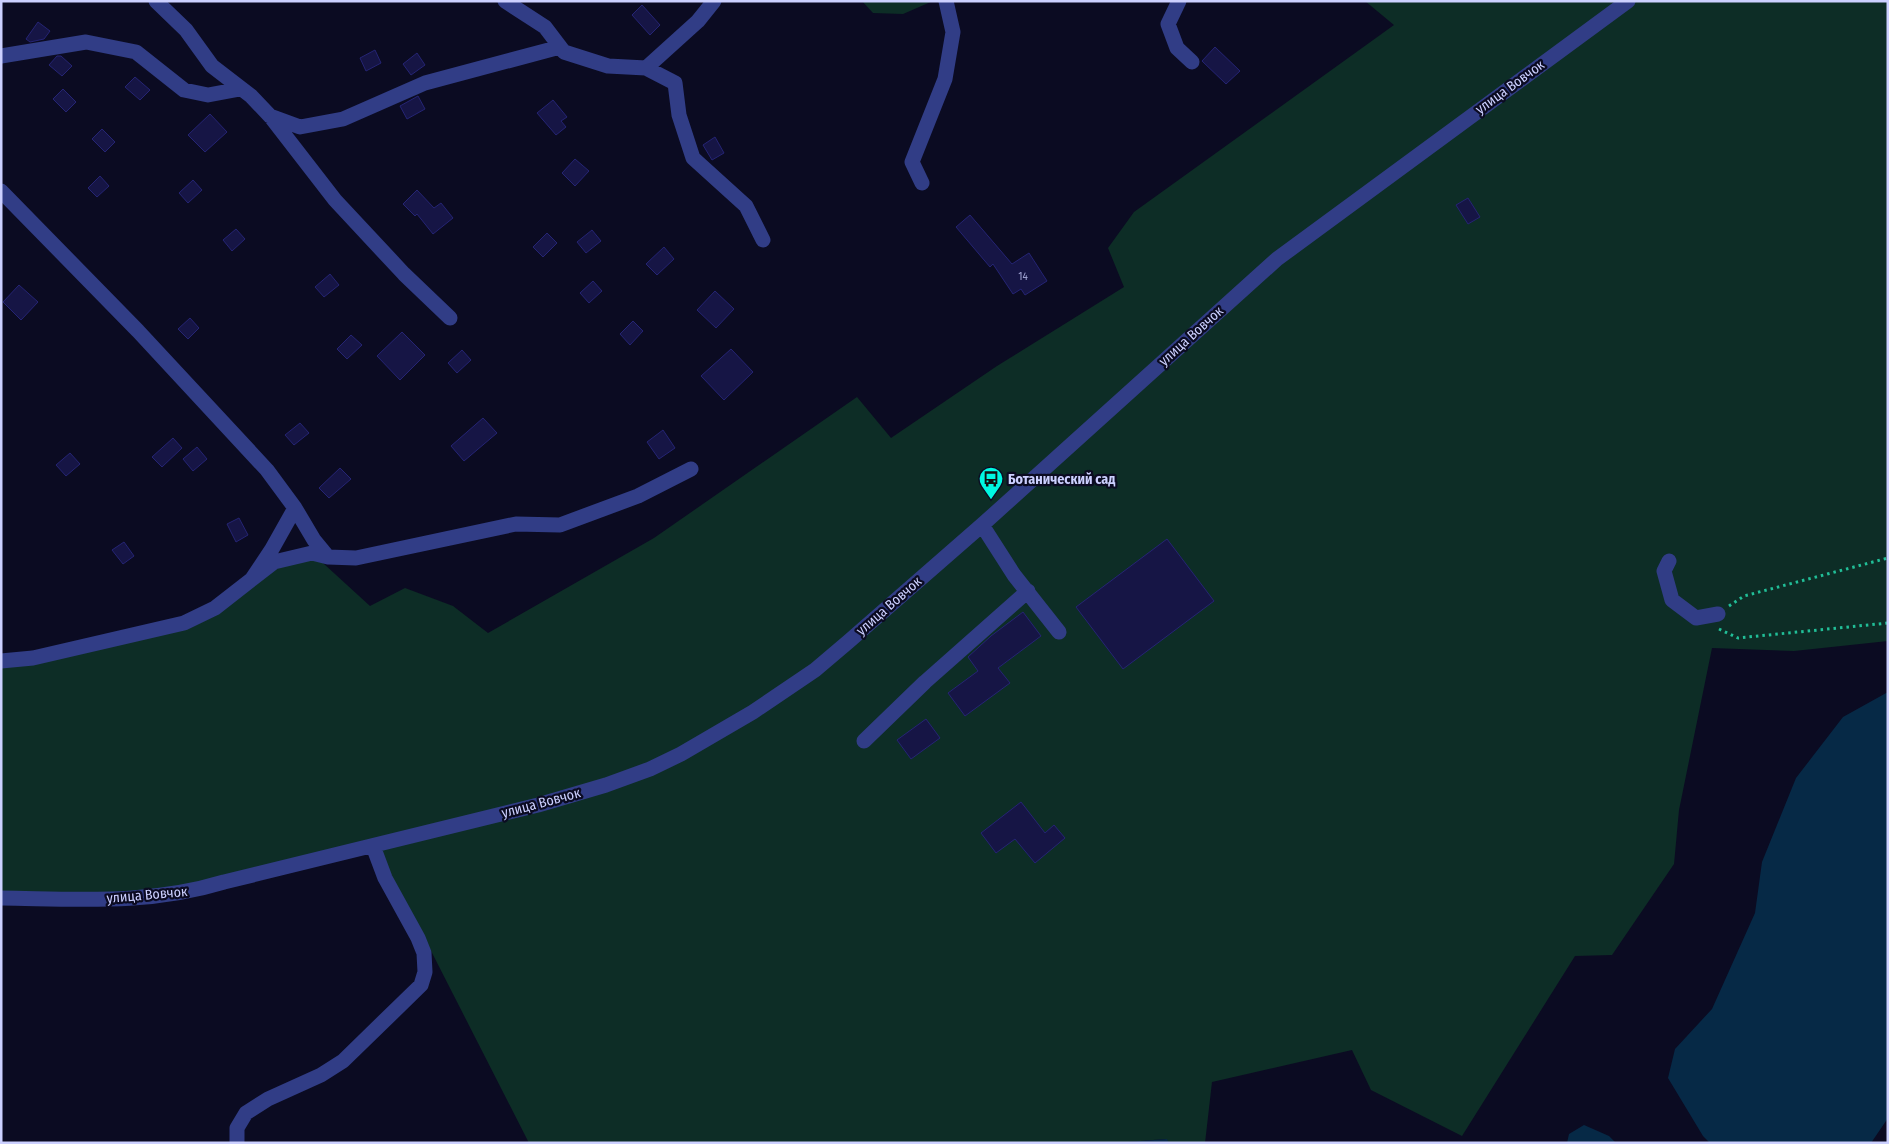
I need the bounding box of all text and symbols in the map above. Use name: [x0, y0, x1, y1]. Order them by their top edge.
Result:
street label: улица Вовчок: [1472, 56, 1548, 118]
house number: 14: [1018, 270, 1028, 283]
street label: улица Вовчок: [1155, 302, 1227, 369]
bus stop icon: Ботанический сад: [978, 466, 1004, 500]
place label: Ботанический сад: [1008, 471, 1115, 488]
street label: улица Вовчок: [853, 573, 925, 639]
street label: улица Вовчок: [500, 784, 583, 822]
street label: улица Вовчок: [106, 883, 189, 907]

